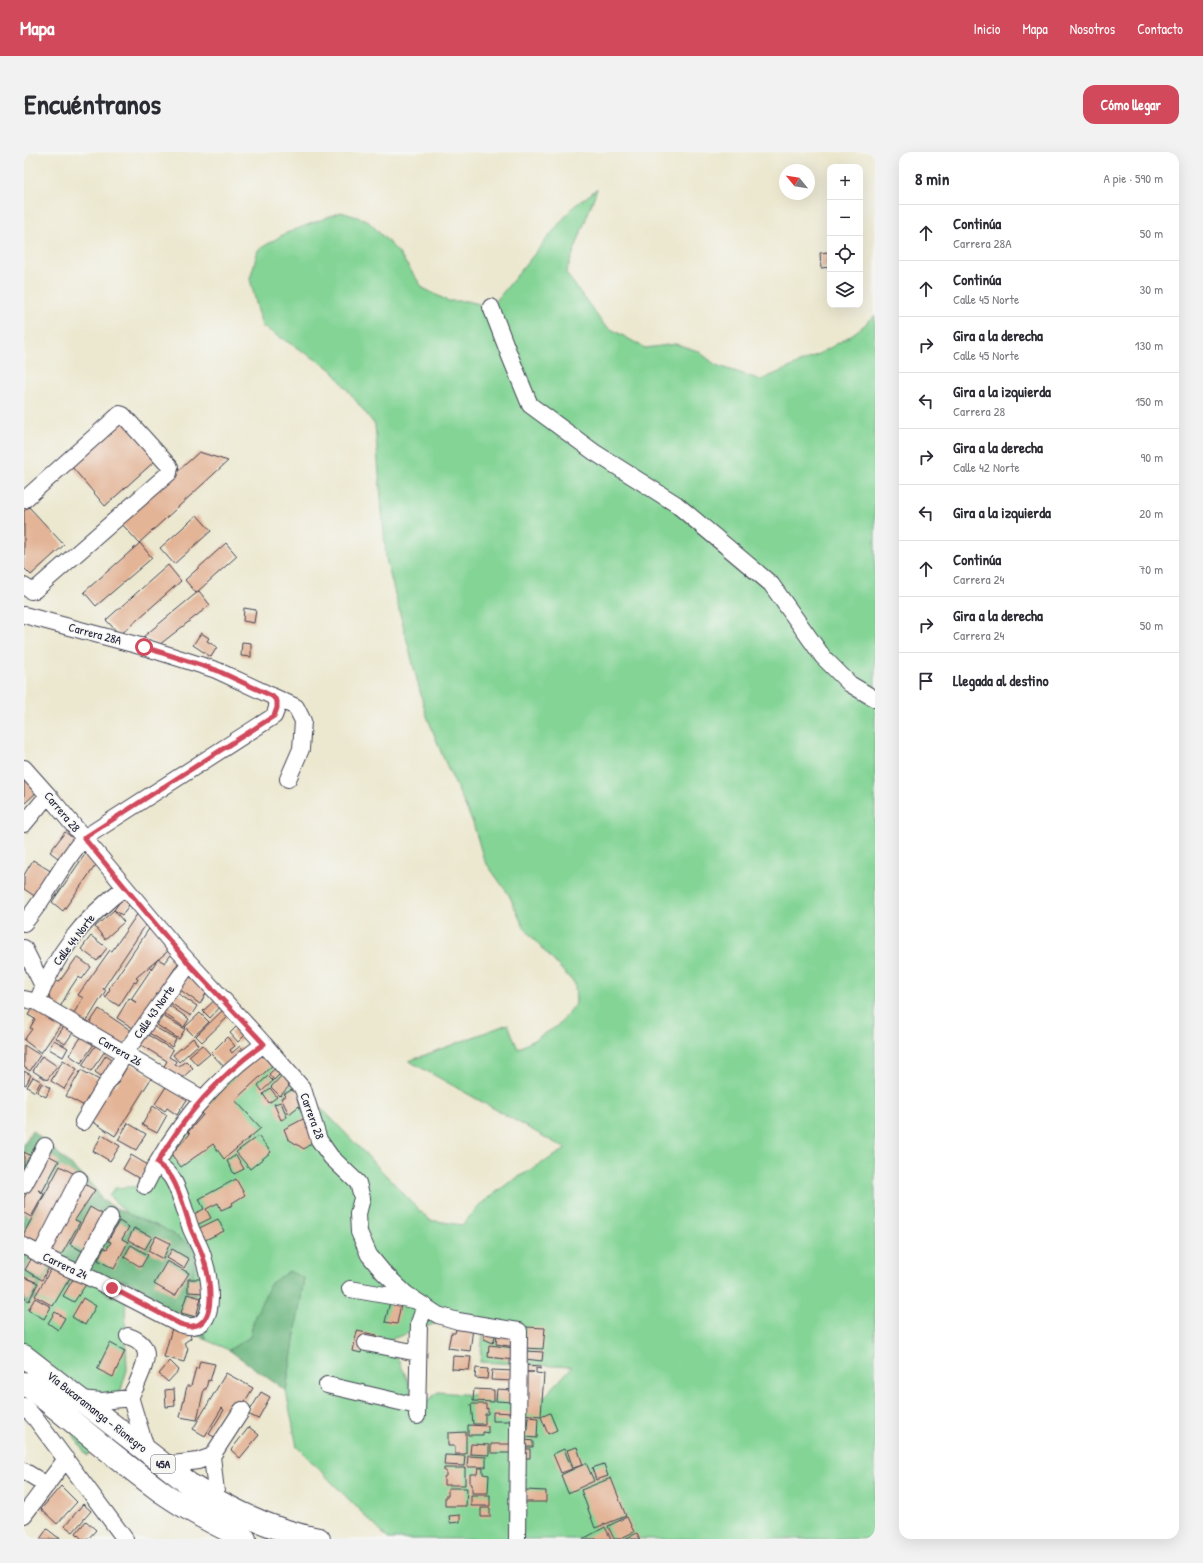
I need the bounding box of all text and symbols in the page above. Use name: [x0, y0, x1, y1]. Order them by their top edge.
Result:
text: Mapa: [20, 15, 54, 41]
text: Inicio: [974, 19, 1000, 38]
text: Mapa: [1022, 19, 1048, 38]
text: Nosotros: [1070, 19, 1115, 38]
text: Contacto: [1137, 19, 1183, 38]
text: Encuéntranos: [24, 85, 161, 123]
button: Cómo llegar: [1083, 85, 1179, 124]
north arrow: [779, 164, 815, 200]
map controls: [827, 164, 863, 308]
button: +: [827, 164, 863, 200]
text: 8 min: [915, 167, 949, 190]
text: A pie · 590 m: [1104, 169, 1163, 187]
button: −: [827, 200, 863, 236]
text: Continúa: [953, 213, 1001, 234]
icon: ahead: [915, 222, 937, 244]
text: 50 m: [1140, 224, 1163, 242]
text: Carrera 28A: [953, 234, 1012, 252]
button: locate: [827, 236, 863, 272]
text: Continúa: [953, 269, 1001, 290]
button: layers: [827, 272, 863, 308]
icon: ahead: [915, 278, 937, 300]
text: 30 m: [1140, 280, 1163, 298]
text: Calle 45 Norte: [953, 290, 1019, 308]
text: Gira a la derecha: [953, 325, 1043, 346]
icon: right: [915, 334, 937, 356]
text: 130 m: [1135, 336, 1163, 354]
text: Calle 45 Norte: [953, 346, 1019, 364]
text: Gira a la izquierda: [953, 381, 1051, 402]
icon: left: [915, 390, 937, 412]
text: 150 m: [1135, 392, 1163, 410]
text: Carrera 28: [953, 402, 1005, 420]
text: Gira a la derecha: [953, 437, 1043, 458]
icon: right: [915, 446, 937, 468]
text: 90 m: [1141, 448, 1163, 466]
text: Calle 42 Norte: [953, 458, 1020, 476]
icon: left: [915, 502, 937, 524]
text: Gira a la izquierda: [953, 502, 1051, 523]
text: 20 m: [1139, 504, 1163, 522]
text: Continúa: [953, 549, 1001, 570]
icon: ahead: [915, 558, 937, 580]
text: 70 m: [1139, 560, 1163, 578]
text: Carrera 24: [953, 570, 1004, 588]
text: Gira a la derecha: [953, 605, 1043, 626]
icon: right: [915, 614, 937, 636]
text: 50 m: [1140, 616, 1163, 634]
street label: Carrera 28A: [67, 618, 124, 649]
text: Carrera 24: [953, 626, 1004, 644]
route start: [135, 638, 153, 656]
icon: arrive: [915, 670, 937, 692]
text: Llegada al destino: [953, 670, 1049, 691]
street label: Carrera 28: [40, 788, 84, 836]
street label: Calle 44 Norte: [49, 910, 99, 969]
street label: Calle 43 Norte: [129, 982, 178, 1042]
street label: Carrera 26: [95, 1031, 145, 1070]
street label: Carrera 28: [296, 1090, 329, 1141]
street label: Carrera 24: [40, 1248, 91, 1283]
route end: [103, 1279, 121, 1297]
street label: Vía Bucaramanga - Rionegro: [44, 1367, 151, 1456]
road number: 45A: [151, 1455, 175, 1473]

